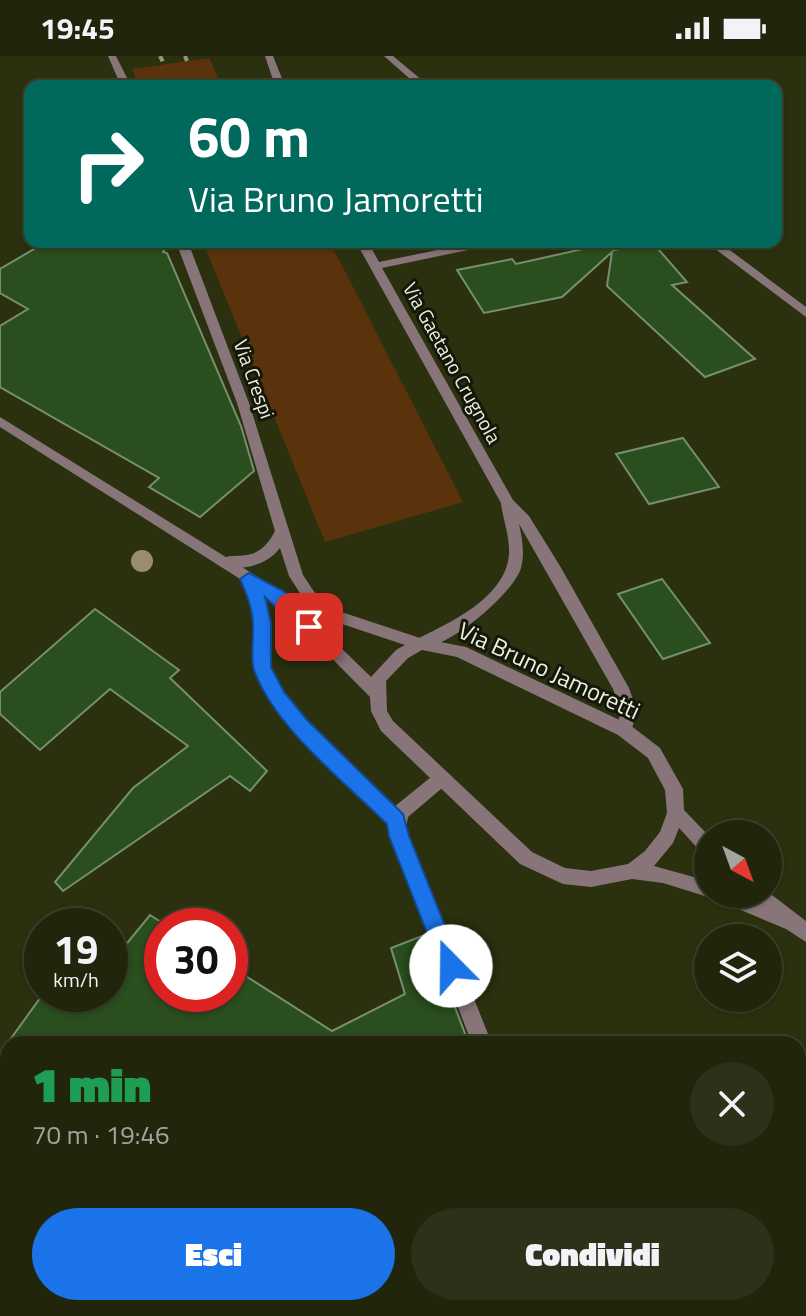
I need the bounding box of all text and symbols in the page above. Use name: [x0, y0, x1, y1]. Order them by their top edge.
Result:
text: 19:45: [40, 5, 115, 51]
text: 60 m: [188, 94, 310, 179]
icon: right: [56, 112, 160, 216]
text: Via Bruno Jamoretti: [188, 171, 484, 226]
street label: Via Gaetano Crugnola: [395, 276, 510, 449]
street label: Via Crespi: [226, 335, 283, 423]
pin: [275, 593, 343, 661]
icon: arrive: [287, 605, 331, 649]
street label: Via Bruno Jamoretti: [452, 612, 646, 728]
north arrow: [694, 820, 782, 908]
map controls: [694, 820, 782, 1012]
speed limit sign: 30: [144, 908, 248, 1012]
text: 19: [54, 919, 98, 980]
position arrow: [409, 924, 493, 1008]
button: layers: [694, 924, 782, 1012]
text: km/h: [53, 964, 99, 995]
text: 1 min: [32, 1048, 151, 1121]
button: close: [690, 1062, 774, 1146]
text: 70 m · 19:46: [32, 1115, 170, 1154]
button: Esci: [32, 1208, 395, 1300]
button: Condividi: [411, 1208, 774, 1300]

